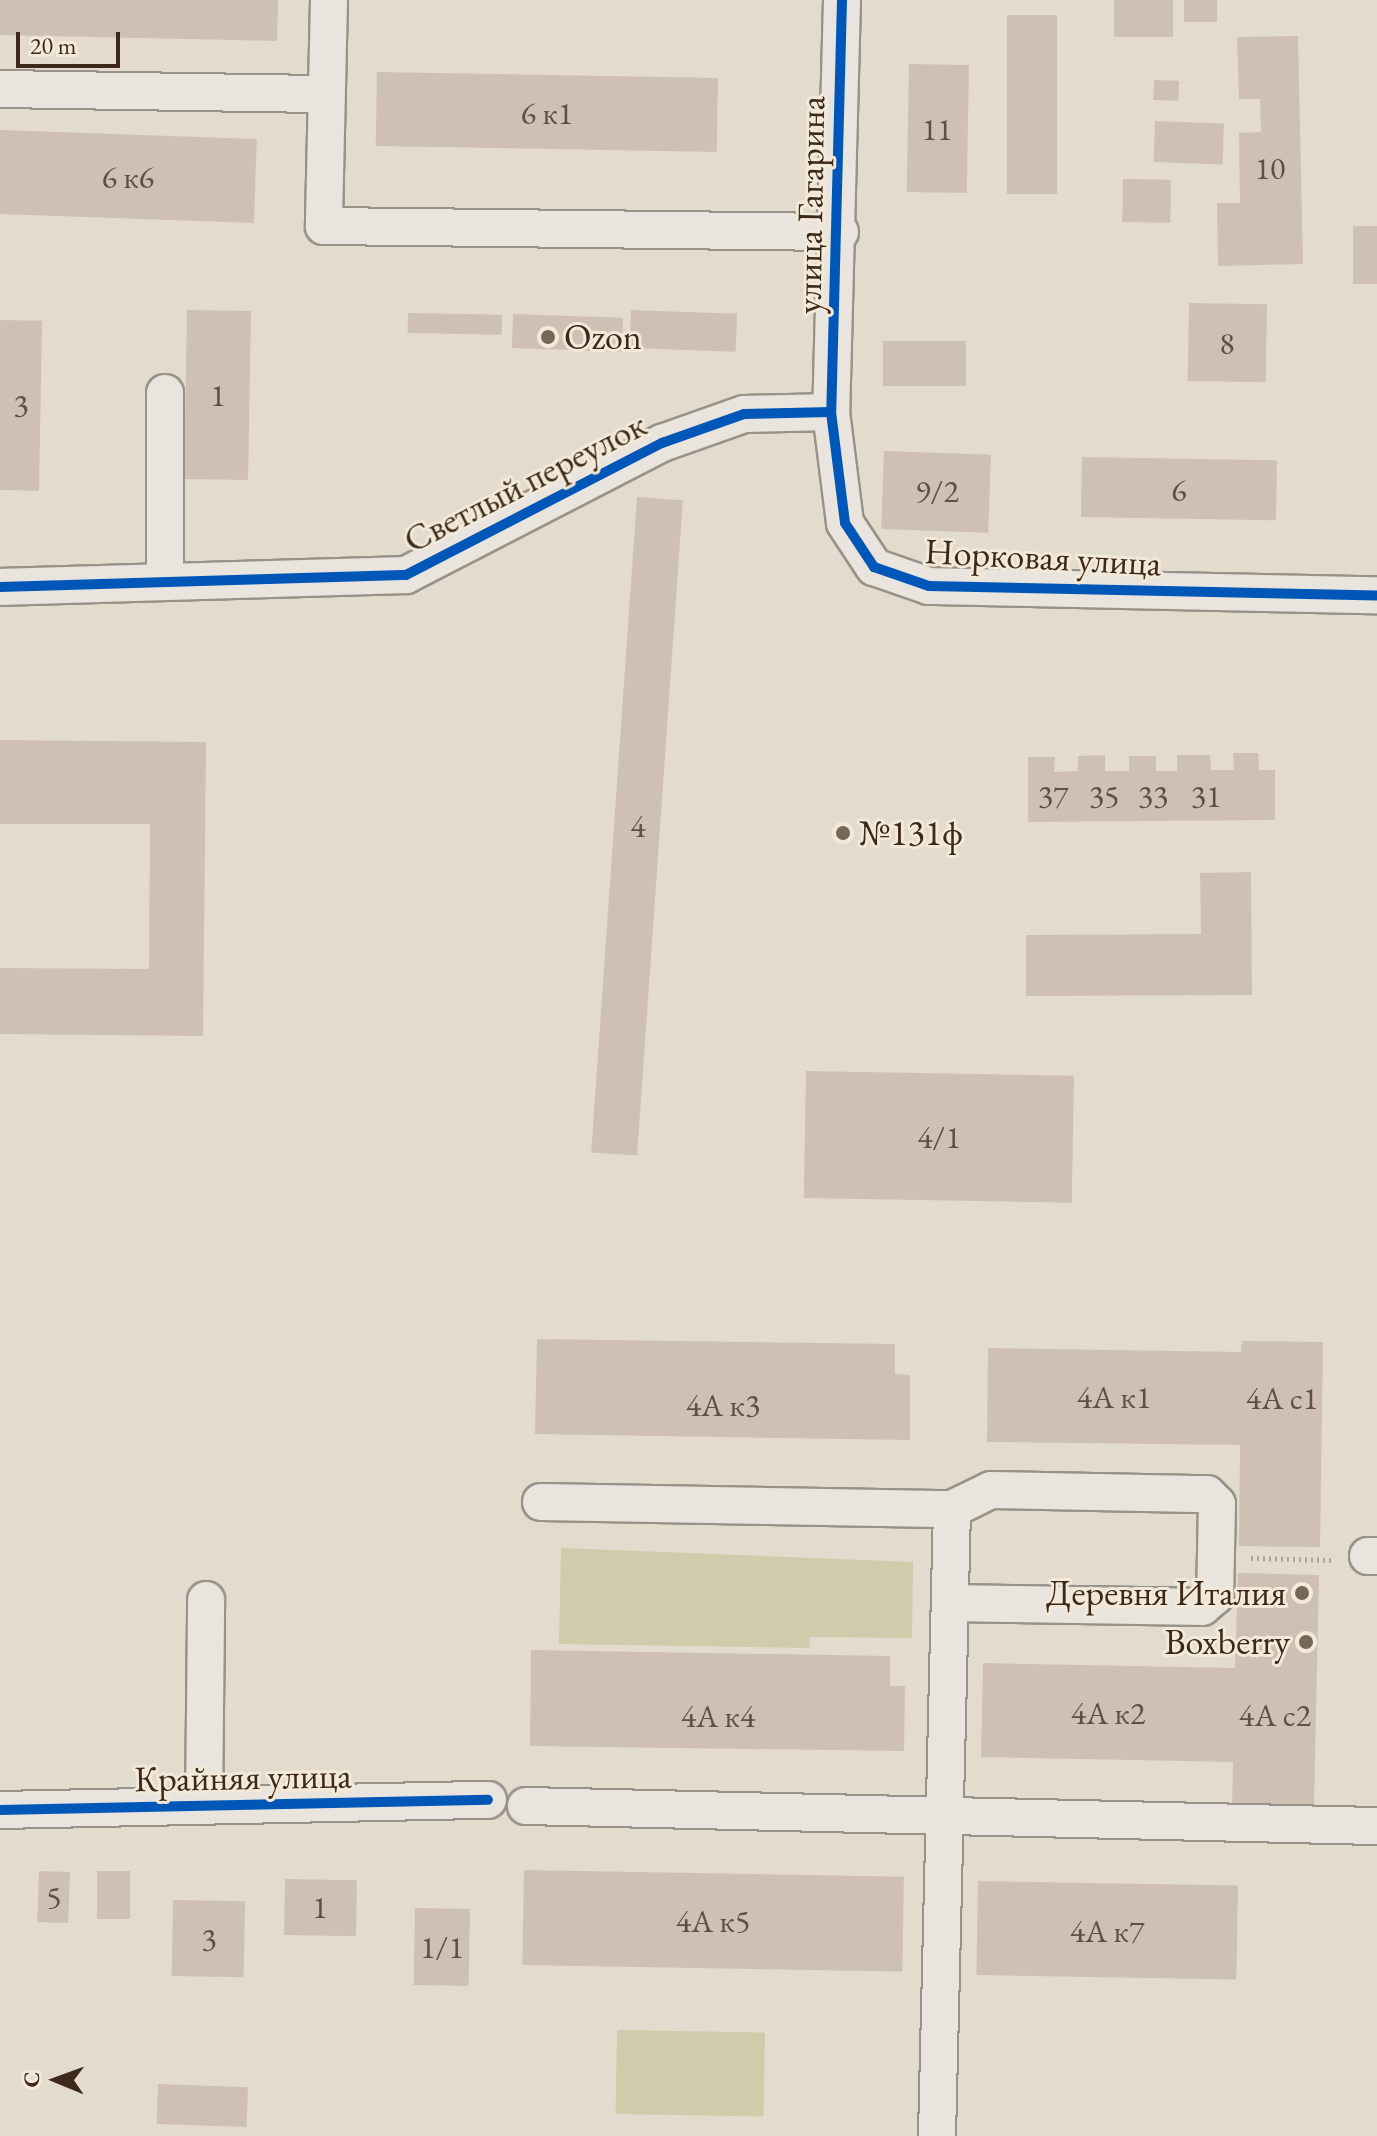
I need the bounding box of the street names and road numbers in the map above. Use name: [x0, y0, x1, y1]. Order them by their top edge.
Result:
street label: улица Гагарина: [786, 96, 834, 314]
street label: Светлый переулок: [397, 402, 653, 562]
street label: Норковая улица: [924, 529, 1162, 585]
street label: Крайняя улица: [134, 1754, 352, 1800]

